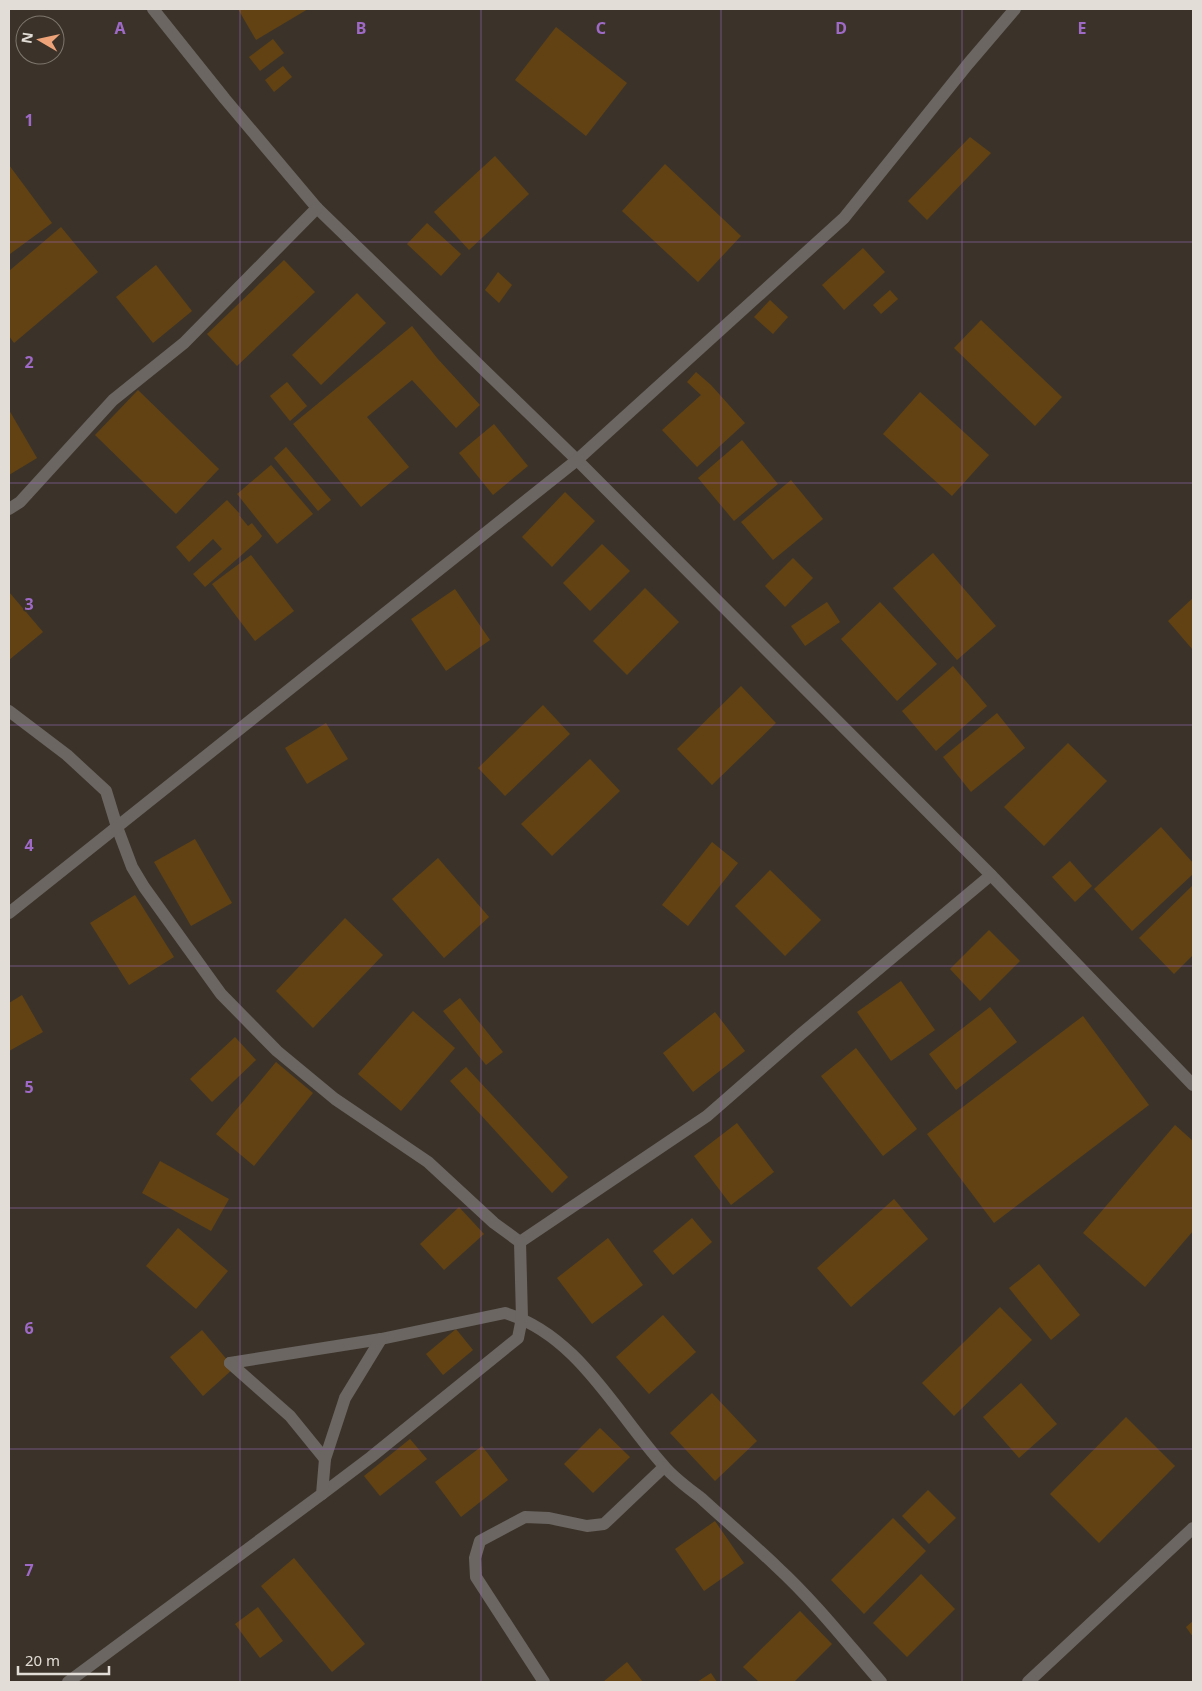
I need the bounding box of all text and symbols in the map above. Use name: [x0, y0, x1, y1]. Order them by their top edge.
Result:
north arrow: [15, 15, 65, 65]
text: A: [114, 17, 126, 39]
text: B: [356, 17, 366, 39]
text: C: [596, 17, 606, 39]
text: D: [835, 17, 847, 39]
text: E: [1078, 17, 1087, 39]
text: N: [16, 31, 37, 45]
text: 1: [24, 109, 34, 131]
text: 2: [24, 351, 34, 373]
text: 3: [24, 593, 34, 615]
text: 4: [24, 834, 34, 856]
text: 5: [24, 1076, 34, 1098]
text: 6: [24, 1317, 34, 1339]
text: 7: [24, 1559, 34, 1581]
scale bar: [18, 1644, 109, 1676]
text: 20 m: [25, 1650, 60, 1670]

